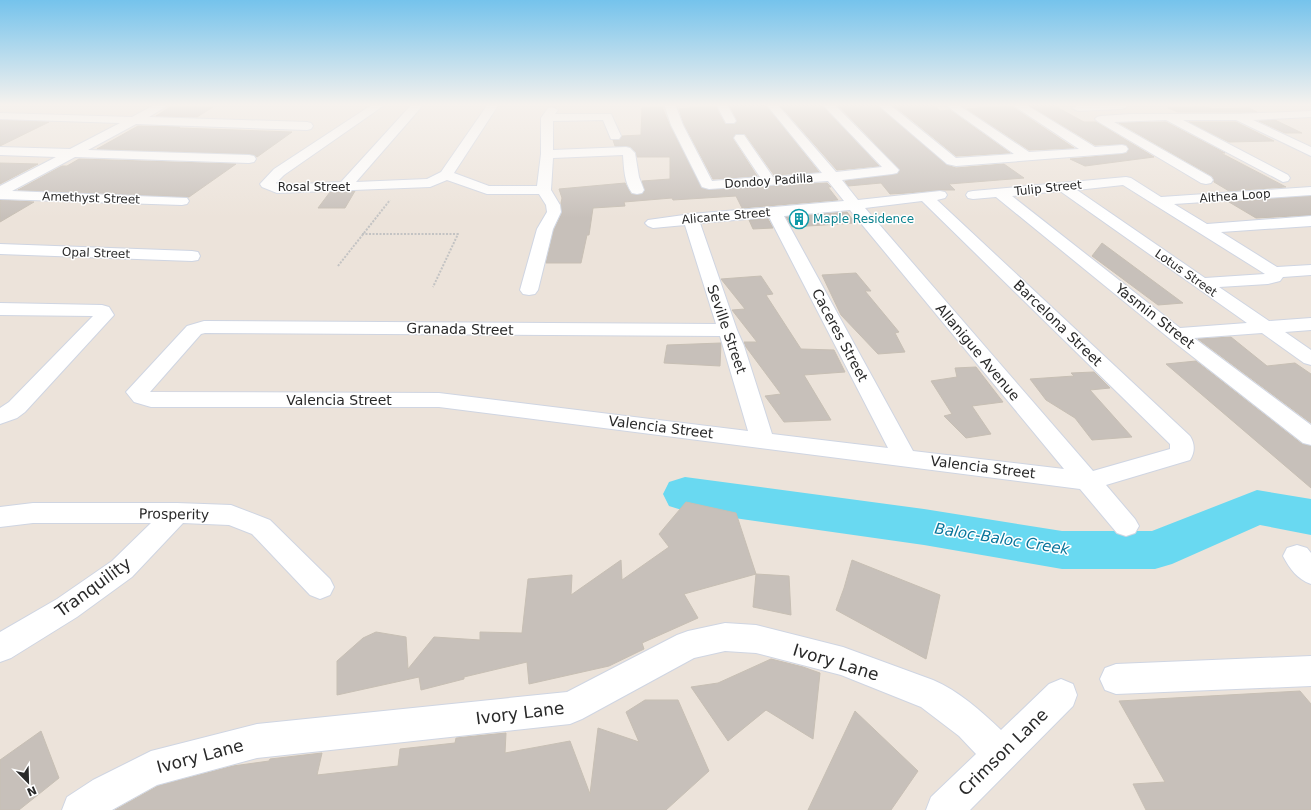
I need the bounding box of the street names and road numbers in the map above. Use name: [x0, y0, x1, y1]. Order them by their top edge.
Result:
street label: Dondoy Padilla: [724, 171, 814, 191]
street label: Tulip Street: [1013, 177, 1083, 199]
street label: Rosal Street: [278, 180, 350, 194]
street label: Althea Loop: [1199, 187, 1271, 205]
street label: Amethyst Street: [42, 189, 140, 207]
street label: Alicante Street: [681, 205, 771, 227]
street label: Opal Street: [62, 245, 131, 261]
street label: Lotus Street: [1152, 246, 1220, 300]
street label: Barcelona Street: [1010, 277, 1106, 370]
street label: Yasmin Street: [1112, 280, 1198, 352]
street label: Seville Street: [704, 282, 750, 376]
street label: Caceres Street: [809, 286, 871, 385]
street label: Allanigue Avenue: [933, 300, 1023, 404]
street label: Granada Street: [406, 320, 514, 338]
street label: Valencia Street: [286, 392, 392, 408]
street label: Valencia Street: [608, 413, 715, 441]
street label: Valencia Street: [930, 453, 1037, 481]
street label: Prosperity: [139, 505, 209, 523]
street label: Tranquility: [51, 553, 135, 622]
street label: Ivory Lane: [790, 639, 882, 685]
street label: Ivory Lane: [475, 698, 565, 728]
street label: Crimson Lane: [954, 704, 1052, 800]
street label: Ivory Lane: [154, 735, 246, 777]

